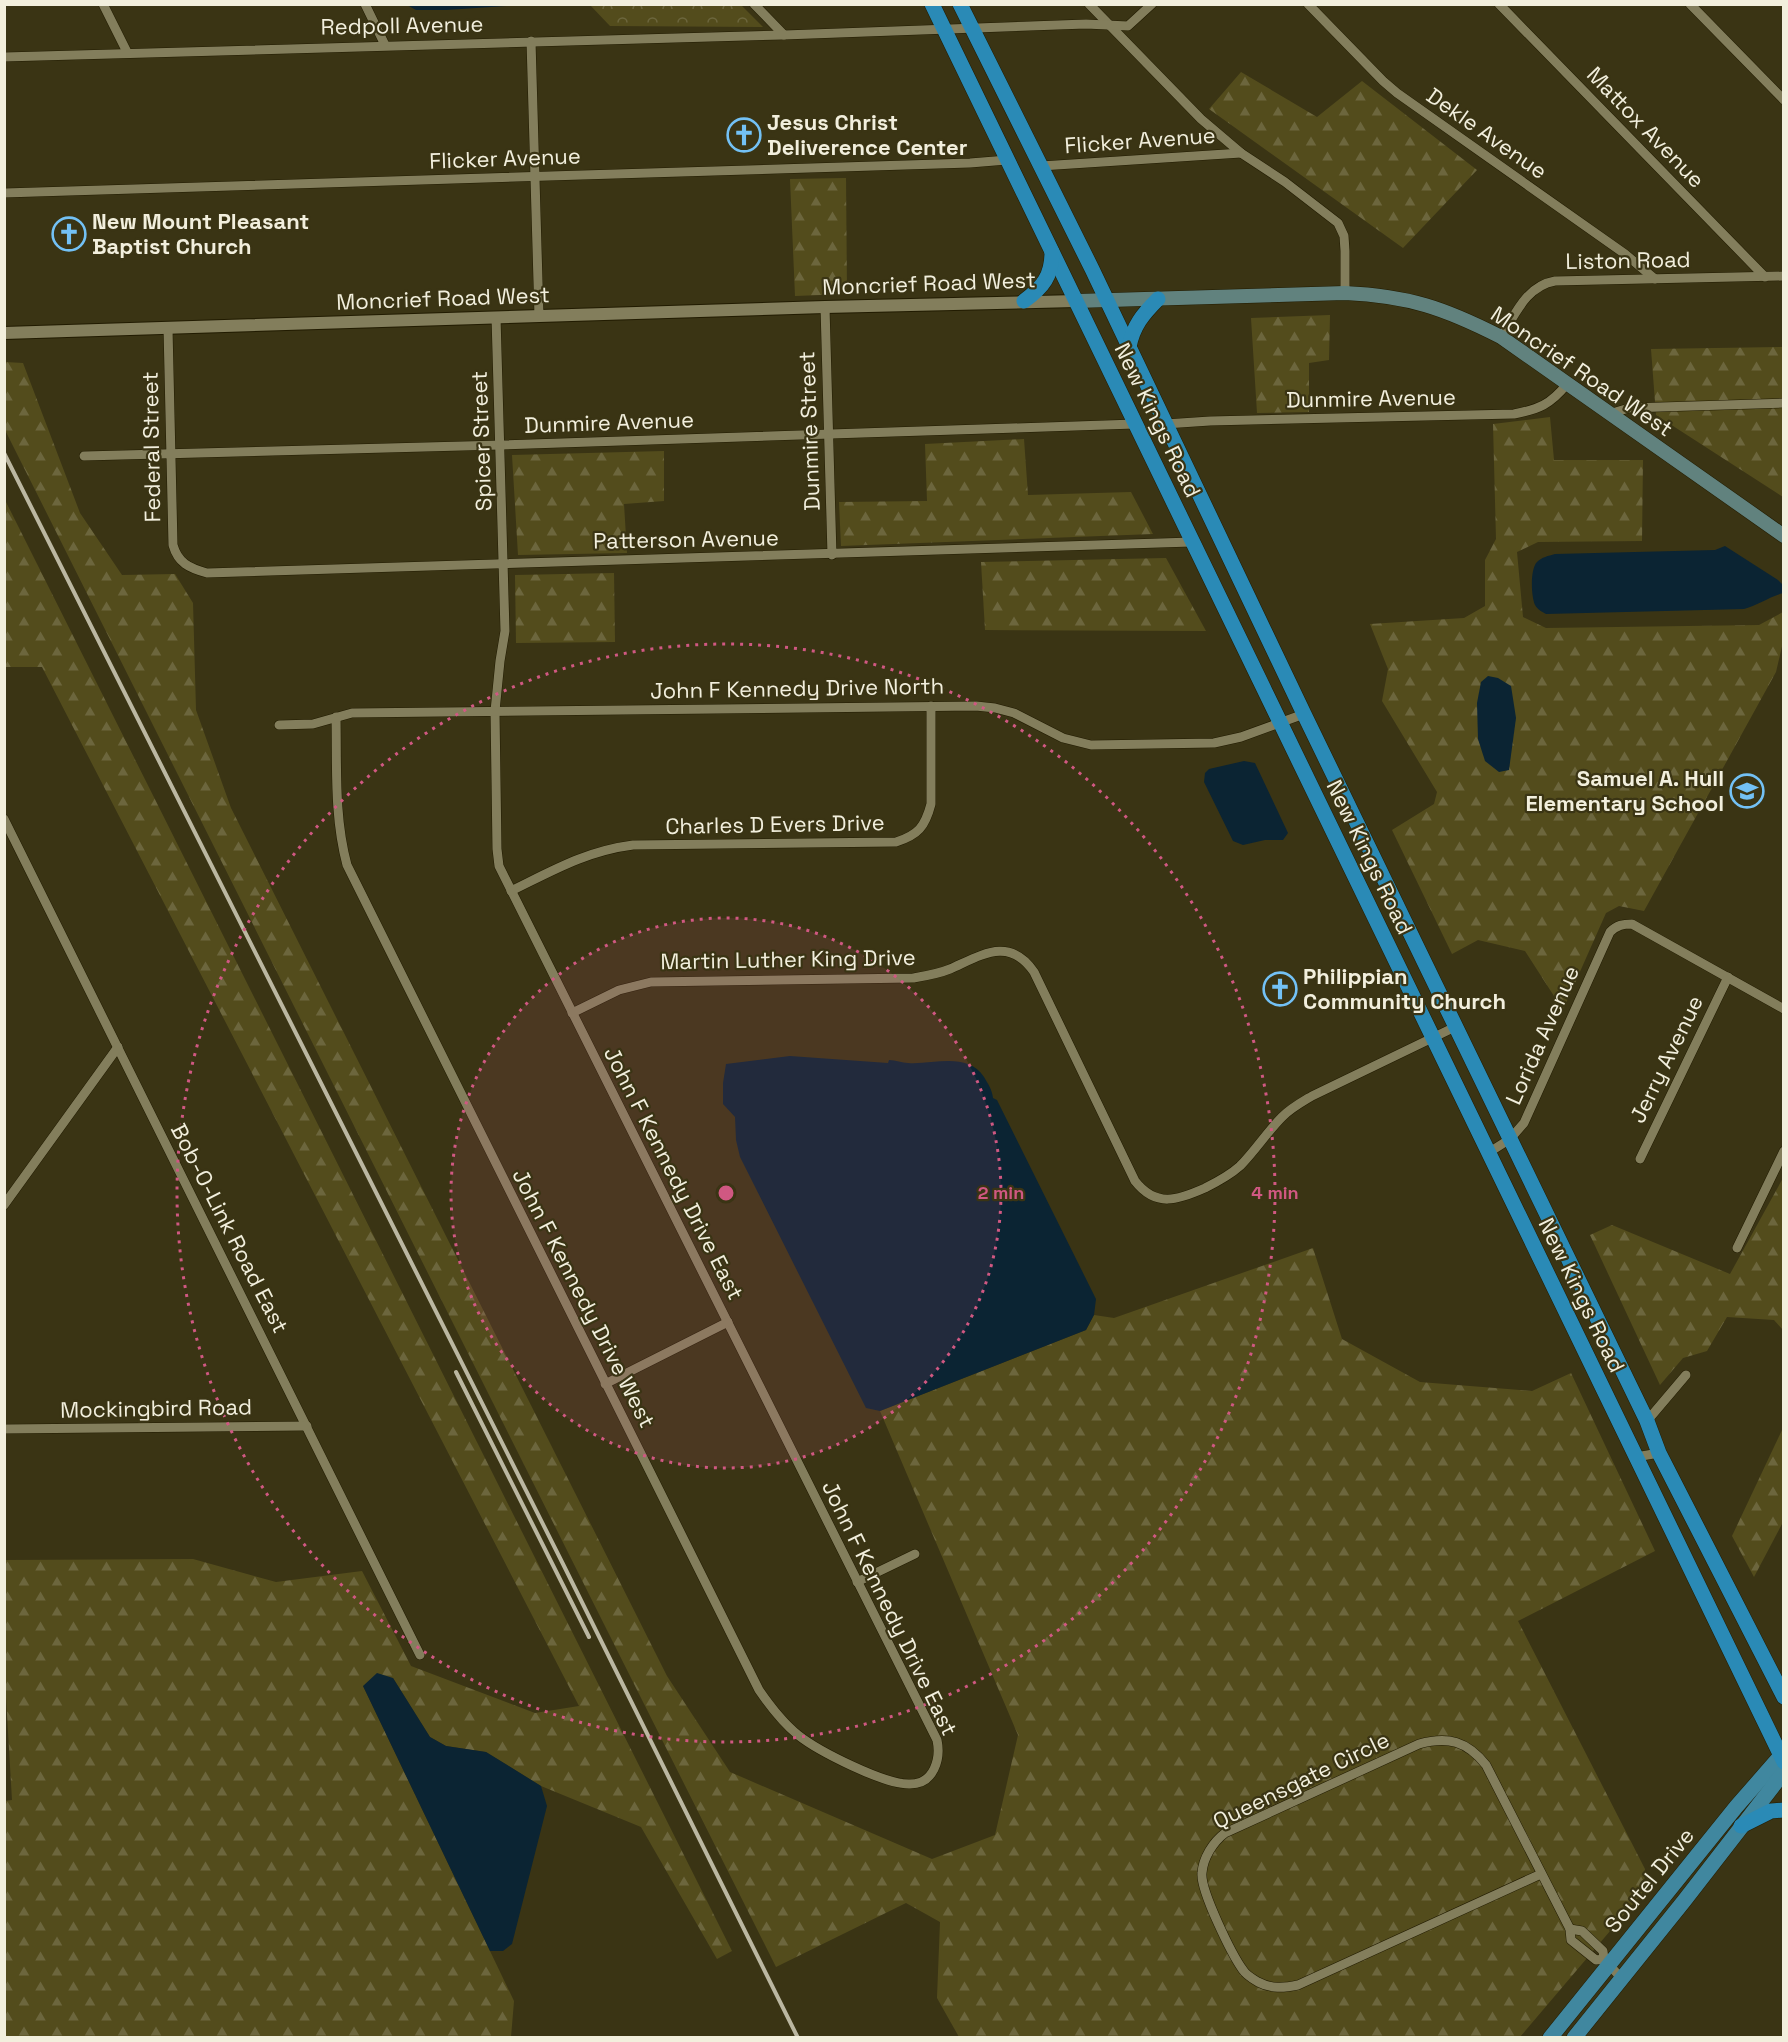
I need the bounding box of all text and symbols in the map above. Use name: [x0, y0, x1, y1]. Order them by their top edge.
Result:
street label: Redpoll Avenue: [320, 10, 484, 40]
street label: Mattox Avenue: [1581, 60, 1711, 194]
street label: Dekle Avenue: [1421, 81, 1553, 185]
place label: Jesus Christ Deliverence Center: [767, 108, 968, 161]
church icon: Jesus Christ Deliverence Center: [726, 117, 762, 153]
street label: Flicker Avenue: [1063, 121, 1217, 159]
street label: Flicker Avenue: [429, 141, 581, 175]
place label: New Mount Pleasant Baptist Church: [92, 207, 309, 260]
church icon: New Mount Pleasant Baptist Church: [51, 216, 87, 252]
street label: Liston Road: [1565, 245, 1691, 275]
street label: Moncrief Road West: [822, 265, 1036, 301]
street label: Moncrief Road West: [336, 280, 550, 316]
street label: Moncrief Road West: [1486, 300, 1678, 442]
street label: New Kings Road: [1109, 338, 1207, 502]
street label: Dunmire Street: [792, 351, 826, 511]
street label: Spicer Street: [465, 370, 497, 512]
street label: Federal Street: [136, 371, 166, 523]
street label: Dunmire Avenue: [1286, 383, 1456, 413]
street label: Dunmire Avenue: [524, 405, 694, 439]
street label: Patterson Avenue: [593, 523, 779, 555]
street label: John F Kennedy Drive North: [650, 671, 944, 705]
place label: Samuel A. Hull Elementary School: [1525, 764, 1724, 817]
school or university icon: Samuel A. Hull Elementary School: [1729, 773, 1765, 809]
street label: New Kings Road: [1321, 775, 1419, 939]
street label: Charles D Evers Drive: [665, 808, 885, 840]
street label: Martin Luther King Drive: [660, 943, 916, 975]
street label: Lorida Avenue: [1499, 961, 1585, 1109]
place label: Philippian Community Church: [1303, 962, 1506, 1015]
church icon: Philippian Community Church: [1262, 971, 1298, 1007]
street label: Jerry Avenue: [1623, 991, 1709, 1127]
street label: John F Kennedy Drive East: [598, 1042, 750, 1304]
street label: Bob-O-Link Road East: [165, 1119, 295, 1337]
street label: John F Kennedy Drive West: [506, 1164, 662, 1432]
text: 2 min: [978, 1181, 1024, 1204]
text: 4 min: [1251, 1181, 1299, 1204]
centre of rings: [716, 1183, 736, 1203]
street label: New Kings Road: [1533, 1213, 1631, 1377]
street label: Mockingbird Road: [60, 1392, 252, 1424]
street label: John F Kennedy Drive East: [816, 1476, 964, 1740]
street label: Queensgate Circle: [1208, 1725, 1394, 1835]
street label: Soutel Drive: [1598, 1822, 1700, 1938]

